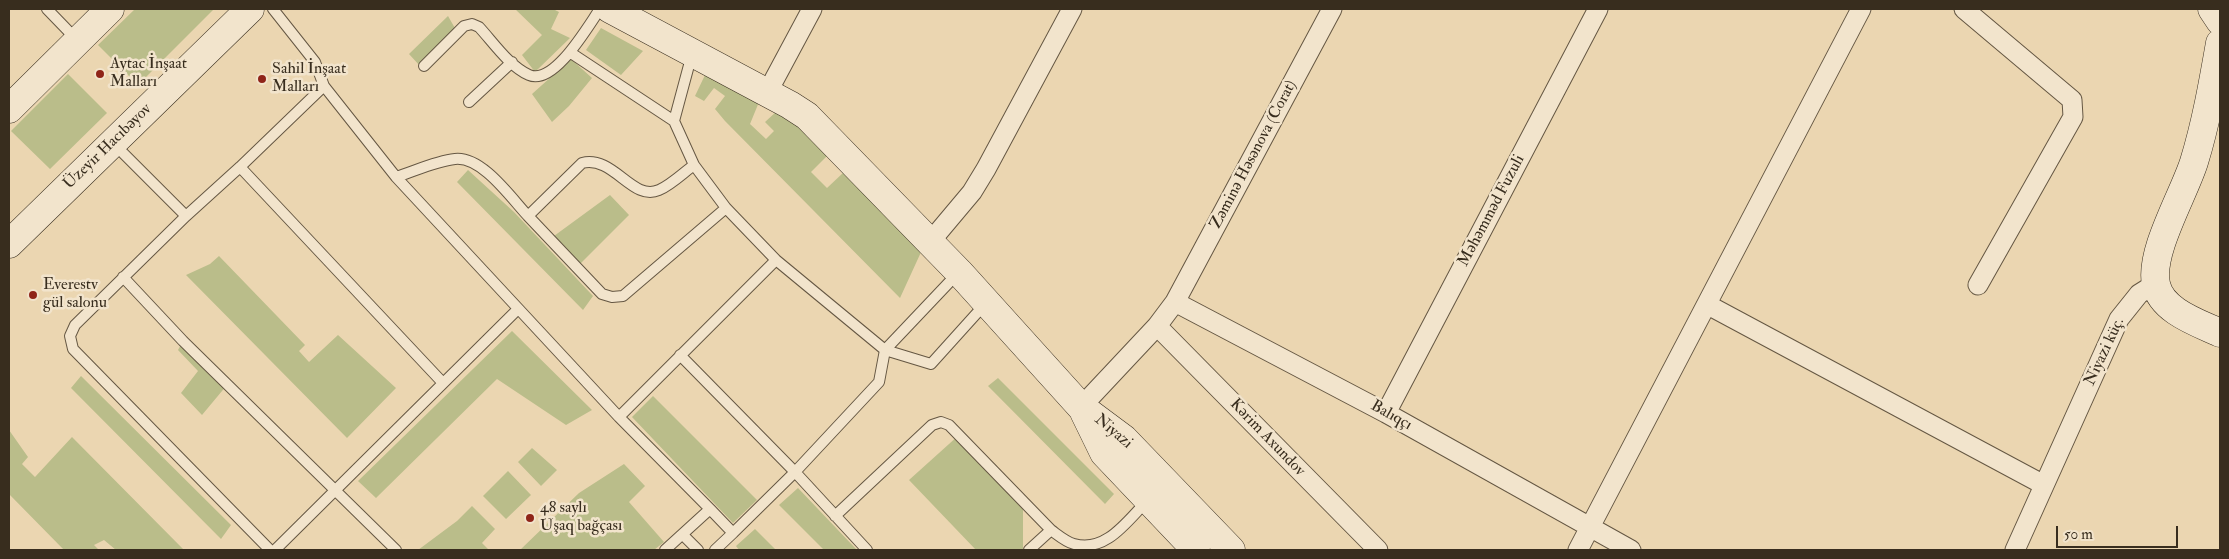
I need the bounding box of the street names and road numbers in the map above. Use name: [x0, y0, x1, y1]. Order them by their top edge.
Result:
street label: Zəminə Həsənova (Corat): [1207, 77, 1301, 233]
street label: Üzeyir Hacıbəyov: [60, 100, 156, 194]
street label: Məhəmməd Fuzuli: [1455, 152, 1529, 270]
street label: Niyazi küç.: [2081, 315, 2129, 389]
street label: Kərim Axundov: [1225, 395, 1309, 481]
street label: Balıqçı: [1367, 397, 1415, 435]
street label: Niyazi: [1090, 411, 1136, 453]

